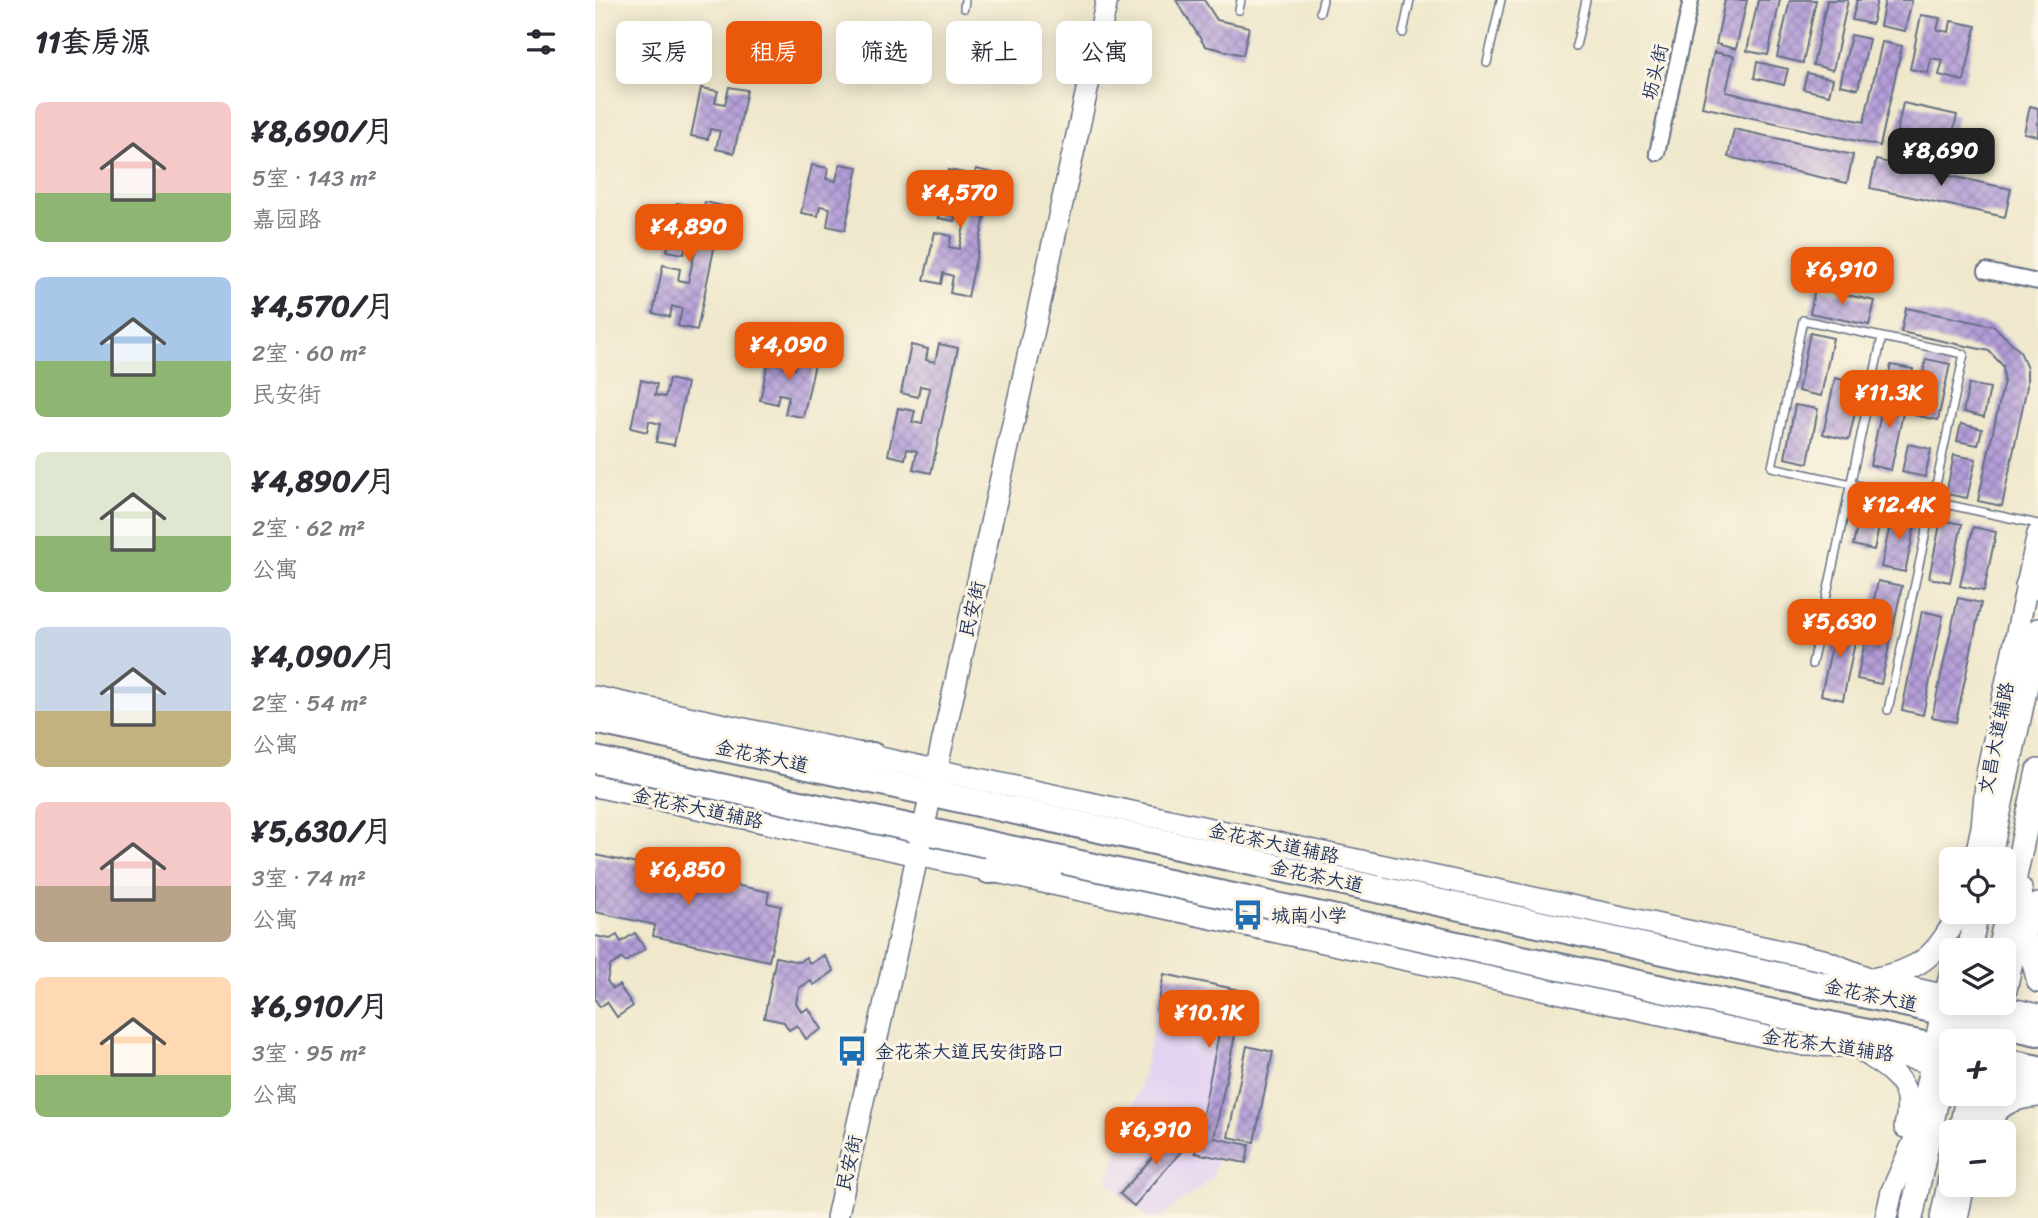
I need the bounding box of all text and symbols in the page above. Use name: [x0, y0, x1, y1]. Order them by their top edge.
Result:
text: 11套房源: [35, 15, 151, 69]
chip: 买房: [616, 21, 712, 84]
chip: 租房: [726, 21, 822, 84]
chip: 筛选: [836, 21, 932, 84]
chip: 新上: [946, 21, 1042, 84]
chip: 公寓: [1056, 21, 1152, 84]
icon: filters: [522, 23, 560, 61]
street label: 坜头街: [1633, 41, 1677, 103]
text: ¥8,690/月: [252, 104, 394, 158]
pin: ¥8,690: [1884, 128, 1998, 188]
icon: home: [91, 130, 175, 214]
text: ¥8,690: [1904, 130, 1978, 171]
text: 5室 · 143 m²: [252, 158, 377, 199]
pin: ¥4,570: [903, 170, 1017, 230]
text: ¥4,570: [922, 172, 998, 213]
text: 嘉园路: [252, 199, 321, 240]
pin: ¥4,890: [632, 204, 746, 264]
text: ¥4,890: [651, 206, 727, 247]
pin: ¥6,910: [1785, 247, 1899, 307]
text: ¥6,910: [1807, 249, 1877, 290]
text: ¥4,570/月: [252, 279, 395, 333]
icon: home: [91, 305, 175, 389]
pin: ¥4,090: [732, 322, 846, 382]
text: ¥4,090: [751, 324, 827, 365]
text: 2室 · 60 m²: [252, 333, 367, 374]
pin: ¥11.3K: [1832, 370, 1946, 430]
text: ¥11.3K: [1856, 372, 1922, 413]
text: 民安街: [252, 374, 321, 415]
text: ¥4,890/月: [252, 454, 396, 508]
icon: home: [91, 480, 175, 564]
pin: ¥12.4K: [1842, 482, 1956, 542]
text: ¥12.4K: [1863, 484, 1935, 525]
text: 2室 · 62 m²: [252, 508, 365, 549]
text: 公寓: [252, 549, 298, 590]
street label: 民安街: [950, 578, 994, 640]
pin: ¥5,630: [1783, 600, 1897, 659]
text: ¥5,630: [1803, 601, 1877, 642]
text: ¥4,090/月: [252, 629, 397, 683]
icon: home: [91, 655, 175, 739]
street label: 文昌大道辅路: [1969, 679, 2023, 797]
text: 2室 · 54 m²: [252, 683, 368, 724]
text: 公寓: [252, 724, 298, 765]
street label: 金花茶大道: [712, 730, 812, 782]
street label: 金花茶大道辅路: [630, 778, 766, 838]
text: ¥5,630/月: [252, 804, 392, 858]
street label: 金花茶大道辅路: [1206, 813, 1342, 873]
icon: home: [91, 830, 175, 914]
map controls: [1939, 847, 2016, 1197]
button: locate: [1939, 847, 2016, 924]
pin: ¥6,850: [631, 848, 745, 907]
text: ¥6,850: [651, 849, 725, 890]
street label: 金花茶大道: [1267, 850, 1367, 902]
text: 3室 · 74 m²: [252, 858, 366, 899]
bus stop icon: 城南小学: [1231, 898, 1265, 932]
text: 公寓: [252, 899, 298, 940]
place label: 城南小学: [1271, 899, 1347, 932]
button: layers: [1939, 938, 2016, 1015]
street label: 金花茶大道: [1821, 969, 1921, 1021]
text: ¥6,910/月: [252, 979, 389, 1033]
pin: ¥10.1K: [1152, 990, 1266, 1050]
text: ¥10.1K: [1175, 992, 1243, 1033]
icon: home: [91, 1005, 175, 1089]
street label: 金花茶大道辅路: [1760, 1019, 1896, 1071]
button: +: [1939, 1029, 2016, 1106]
text: 3室 · 95 m²: [252, 1033, 367, 1074]
bus stop icon: 金花茶大道民安街路口: [835, 1034, 869, 1068]
place label: 金花茶大道民安街路口: [875, 1035, 1065, 1068]
text: 公寓: [252, 1074, 298, 1115]
pin: ¥6,910: [1099, 1108, 1213, 1167]
text: ¥6,910: [1121, 1109, 1191, 1150]
button: −: [1939, 1120, 2016, 1197]
street label: 民安街: [827, 1132, 871, 1194]

